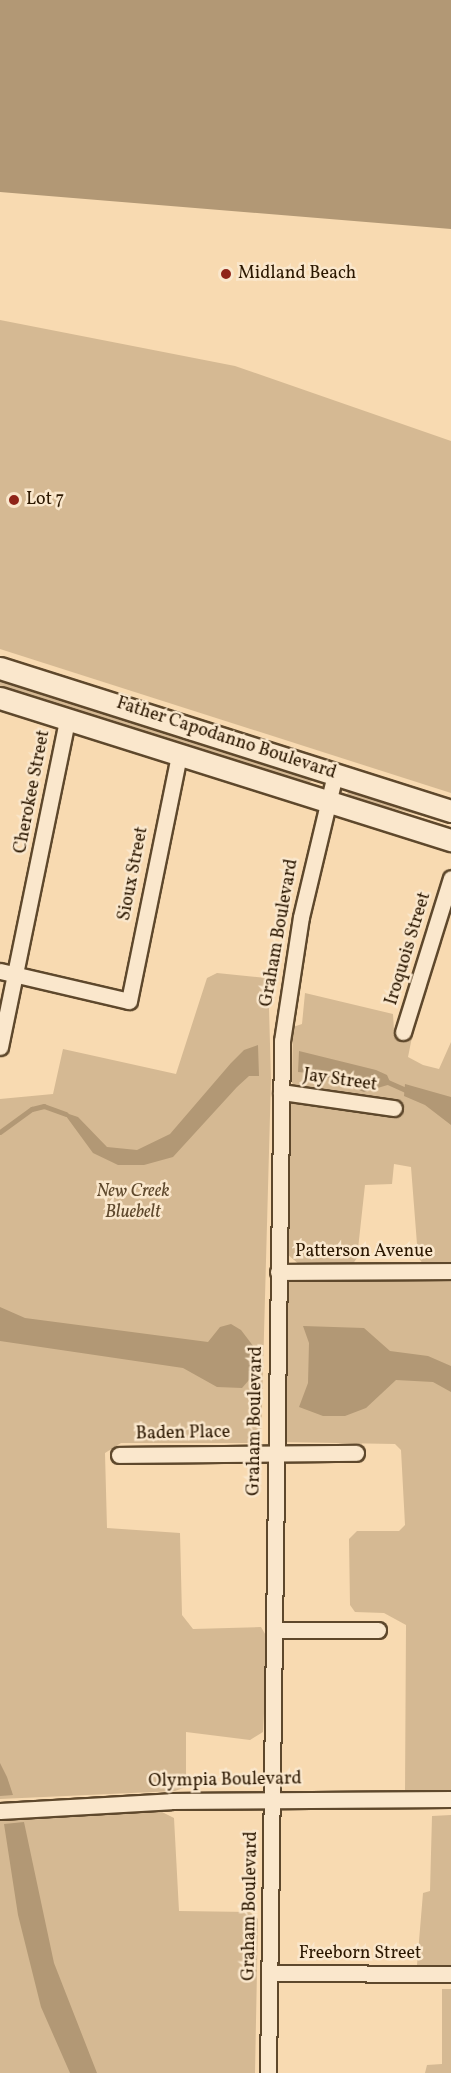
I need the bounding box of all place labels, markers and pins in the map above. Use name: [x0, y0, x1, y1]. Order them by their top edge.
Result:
place label: Midland Beach: [238, 263, 356, 285]
marker: Midland Beach: [219, 267, 233, 281]
place label: Lot 7: [26, 489, 64, 511]
marker: Lot 7: [7, 493, 21, 507]

